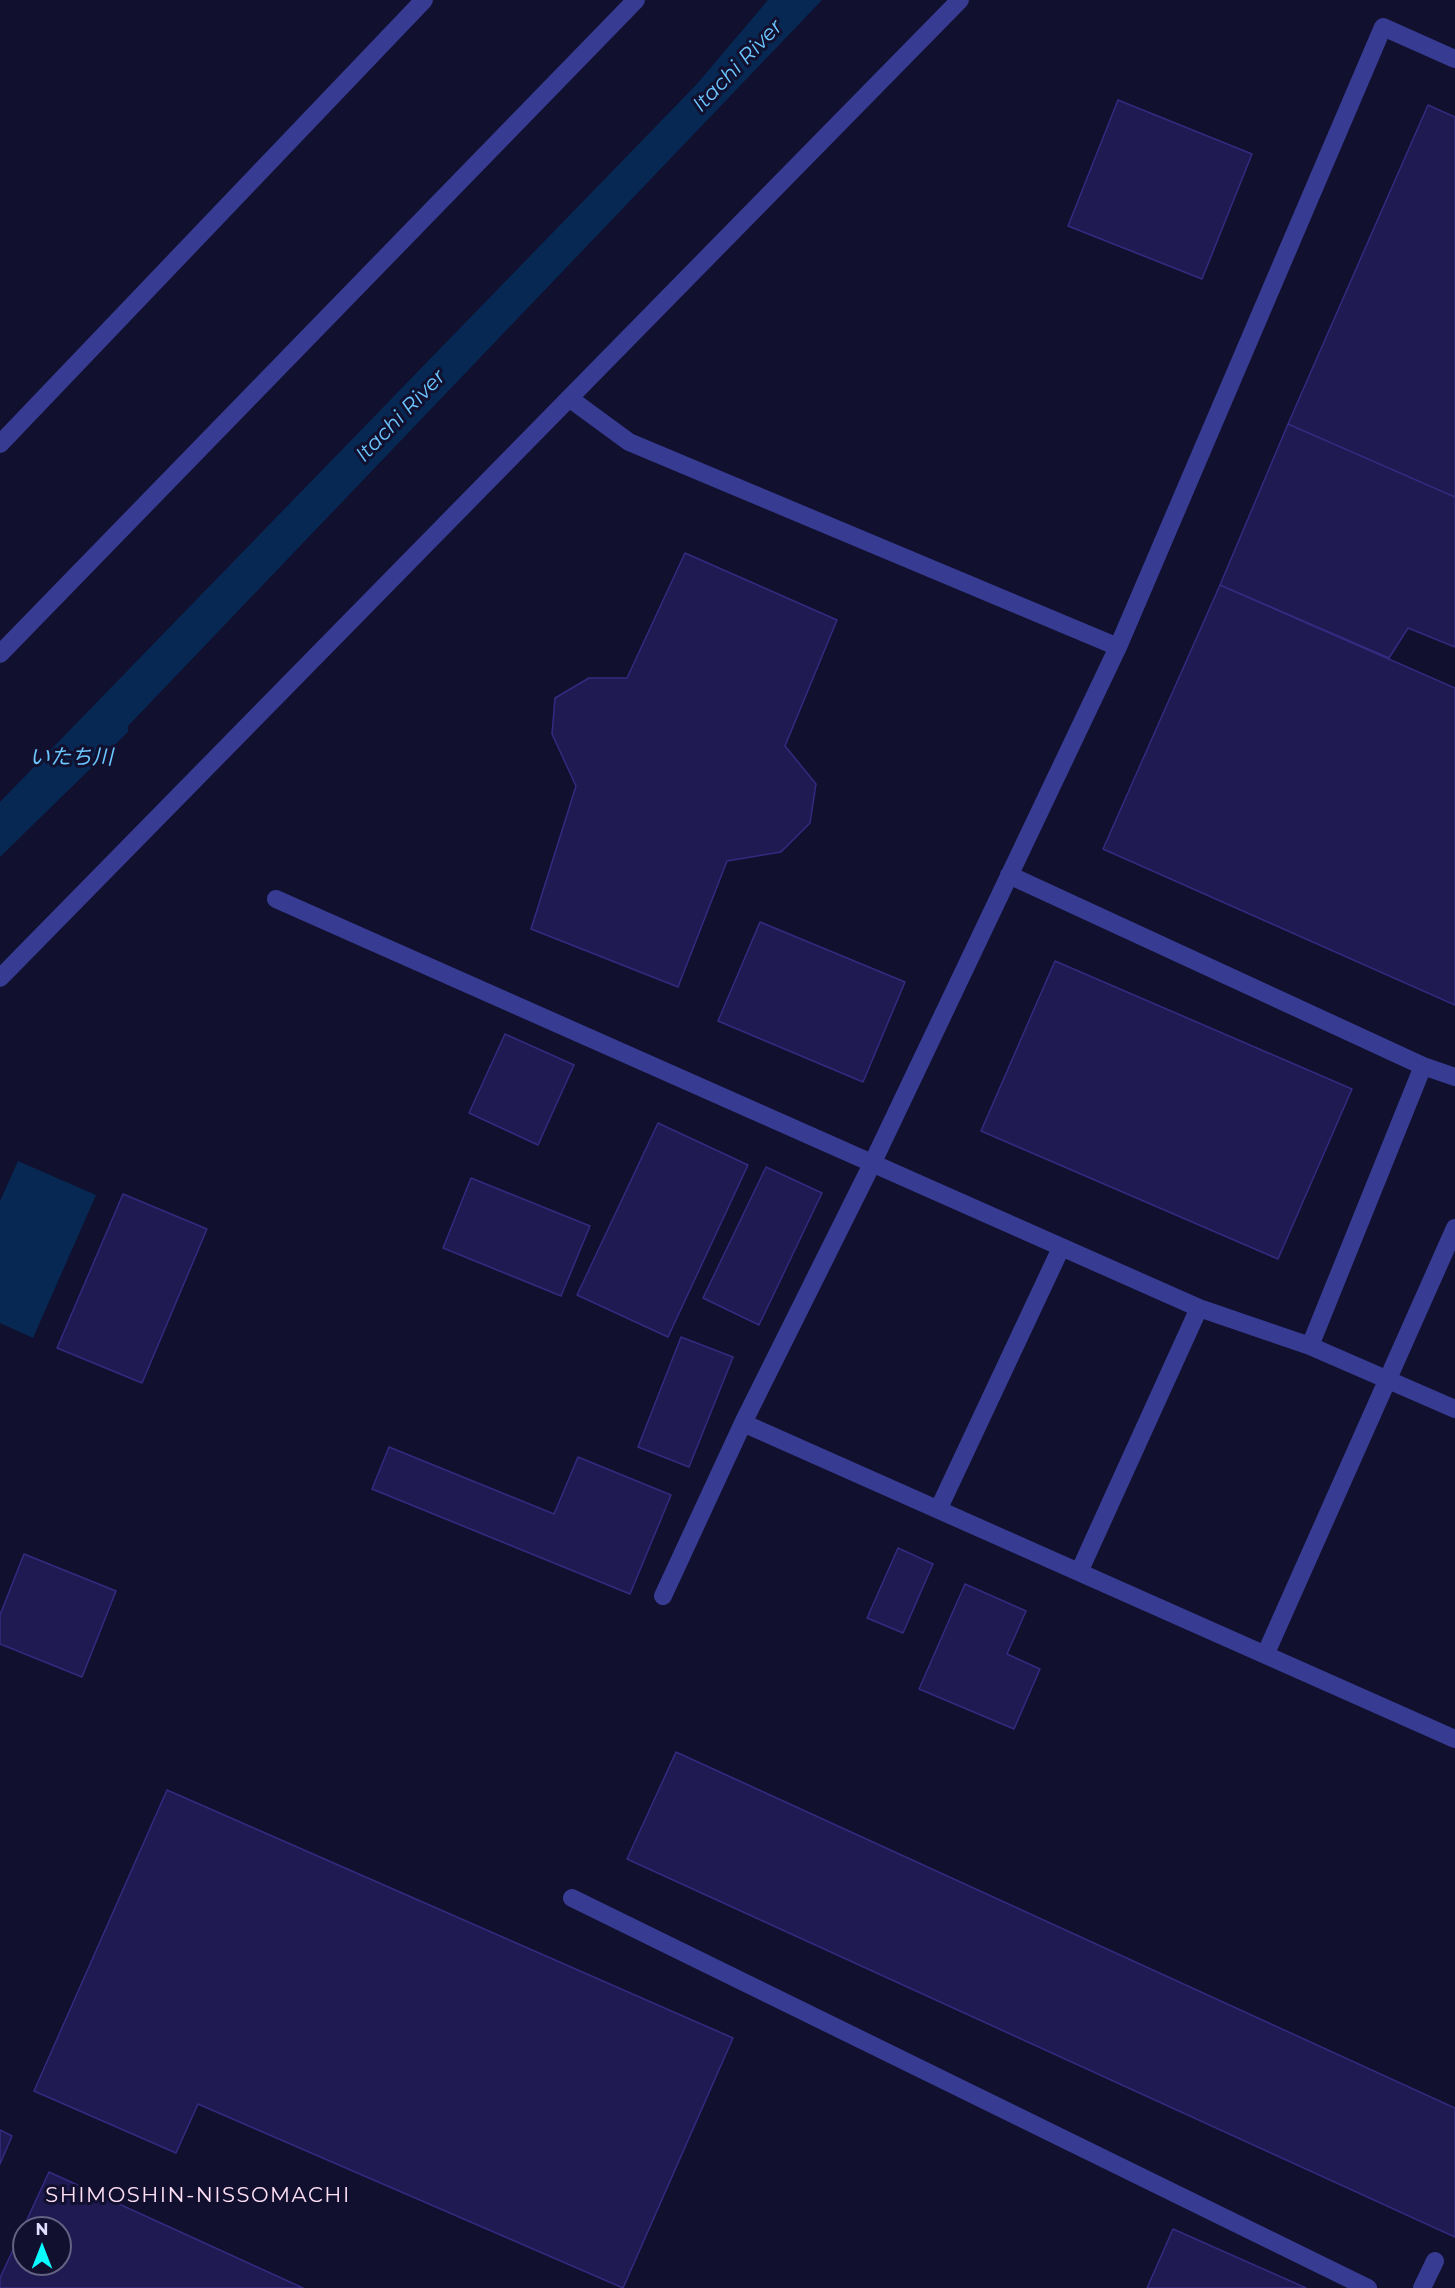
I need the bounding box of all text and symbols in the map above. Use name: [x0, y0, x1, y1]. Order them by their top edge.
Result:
water label: Itachi River: [688, 15, 788, 117]
water label: Itachi River: [351, 365, 451, 467]
water label: いたち川: [29, 745, 113, 771]
district label: SHIMOSHIN-NISSOMACHI: [45, 2183, 351, 2209]
north arrow: [12, 2216, 72, 2276]
text: N: [36, 2220, 48, 2239]

